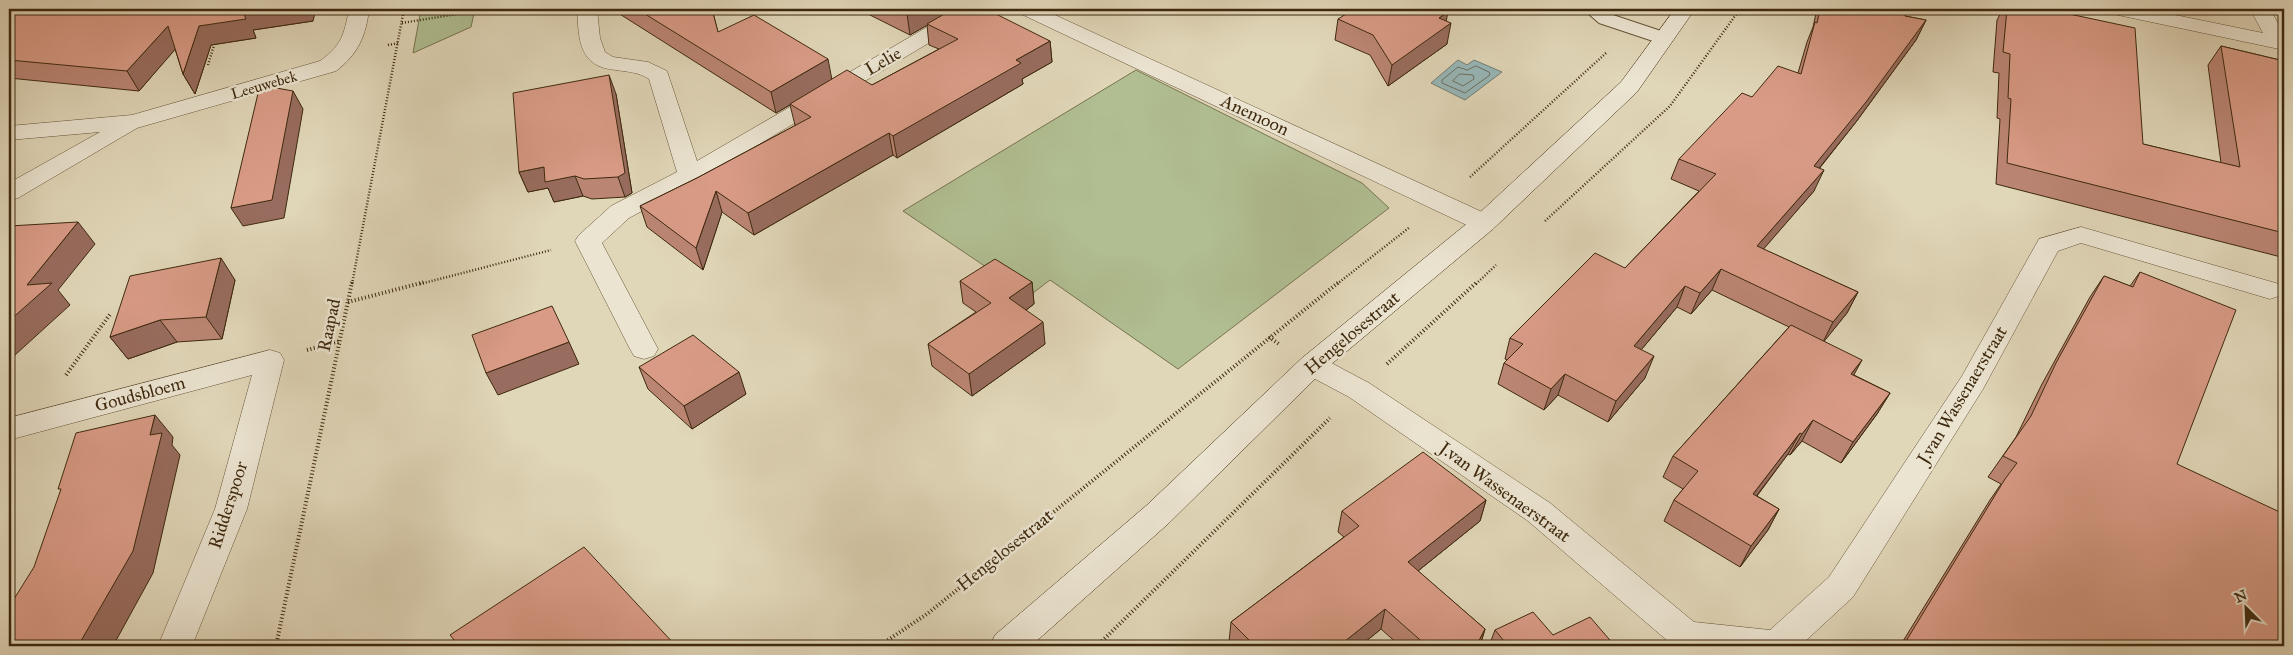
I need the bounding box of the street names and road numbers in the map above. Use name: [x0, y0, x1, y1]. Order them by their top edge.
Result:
street label: Lelie: [861, 42, 905, 80]
street label: Leeuwebek: [229, 67, 299, 103]
street label: Anemoon: [1217, 89, 1293, 140]
street label: Hengelosestraat: [1300, 286, 1405, 380]
street label: Raapad: [313, 297, 345, 353]
street label: J.van Wassenaerstraat: [1911, 321, 2013, 470]
street label: Goudsbloem: [92, 371, 188, 417]
street label: J.van Wassenaerstraat: [1433, 436, 1576, 548]
street label: Ridderspoor: [204, 458, 253, 551]
street label: Hengelosestraat: [952, 504, 1059, 596]

